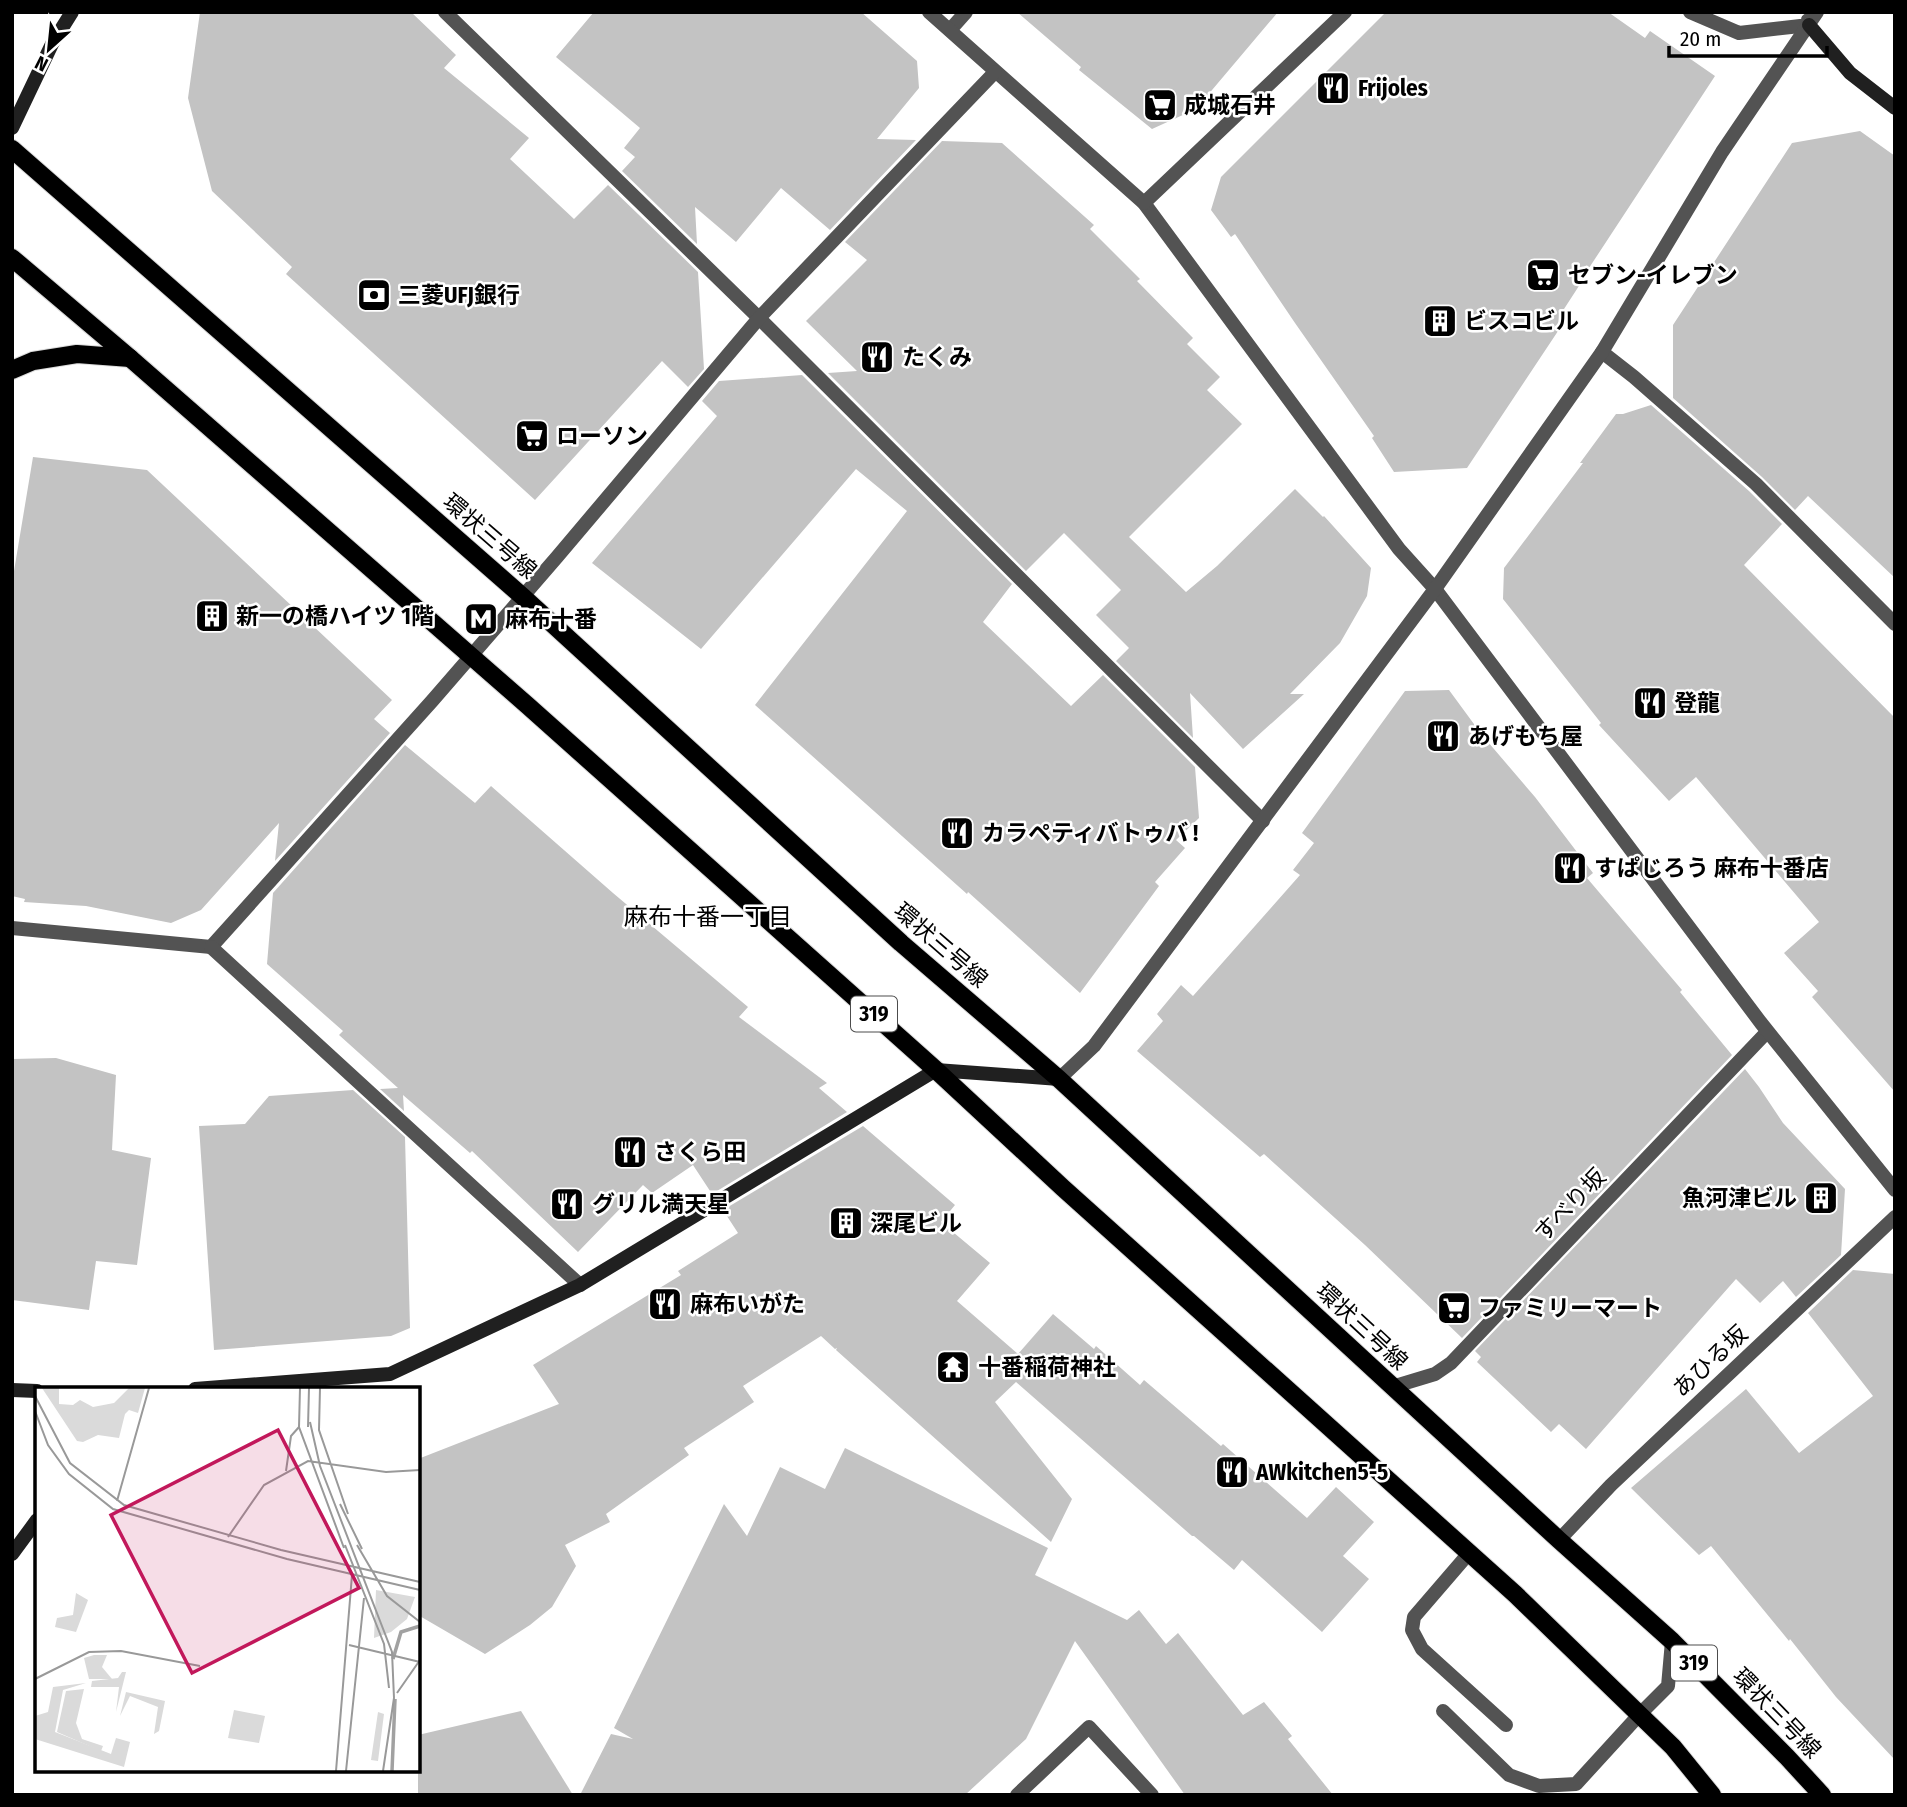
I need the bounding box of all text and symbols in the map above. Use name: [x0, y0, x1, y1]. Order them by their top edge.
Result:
north arrow: [14, 14, 84, 84]
scale bar: [1669, 14, 1826, 58]
text: 20 m: [1680, 26, 1721, 52]
text: N: [31, 51, 52, 77]
restaurant icon: Frijoles: [1314, 69, 1352, 107]
place label: Frijoles: [1358, 74, 1428, 102]
supermarket icon: 成城石井: [1141, 86, 1179, 124]
place label: 成城石井: [1184, 91, 1276, 119]
supermarket icon: セブン-イレブン: [1524, 256, 1562, 294]
place label: セブン-イレブン: [1568, 261, 1738, 289]
bank icon: 三菱UFJ銀行: [355, 276, 393, 314]
place label: 三菱UFJ銀行: [398, 281, 520, 309]
building icon: ビスコビル: [1421, 302, 1459, 340]
place label: ビスコビル: [1464, 307, 1579, 335]
restaurant icon: たくみ: [858, 338, 896, 376]
place label: たくみ: [902, 343, 972, 371]
supermarket icon: ローソン: [513, 417, 551, 455]
place label: ローソン: [556, 422, 648, 450]
street label: 環状三号線: [437, 488, 543, 584]
building icon: 新一の橋ハイツ 1階: [193, 597, 231, 635]
metro station icon: 麻布十番: [462, 600, 500, 638]
place label: 新一の橋ハイツ 1階: [236, 602, 434, 630]
place label: 麻布十番: [505, 605, 597, 633]
restaurant icon: 登龍: [1631, 684, 1669, 722]
place label: 登龍: [1674, 689, 1720, 717]
restaurant icon: あげもち屋: [1424, 717, 1462, 755]
place label: あげもち屋: [1468, 722, 1583, 750]
restaurant icon: カラペティバトゥバ !: [938, 814, 976, 852]
place label: カラペティバトゥバ !: [982, 819, 1198, 847]
restaurant icon: すぱじろう 麻布十番店: [1551, 849, 1589, 887]
place label: すぱじろう 麻布十番店: [1594, 854, 1829, 882]
street label: 環状三号線: [888, 897, 994, 993]
district label: 麻布十番一丁目: [624, 903, 792, 931]
road number: 319: [851, 996, 897, 1032]
restaurant icon: さくら田: [611, 1133, 649, 1171]
place label: さくら田: [654, 1138, 746, 1166]
street label: すべり坂: [1529, 1163, 1611, 1247]
building icon: 魚河津ビル: [1802, 1179, 1840, 1217]
place label: 魚河津ビル: [1682, 1184, 1797, 1212]
restaurant icon: グリル満天星: [548, 1185, 586, 1223]
place label: グリル満天星: [592, 1190, 730, 1218]
building icon: 深尾ビル: [827, 1204, 865, 1242]
place label: 深尾ビル: [870, 1209, 962, 1237]
street label: 環状三号線: [1310, 1277, 1414, 1375]
restaurant icon: 麻布いがた: [646, 1285, 684, 1323]
supermarket icon: ファミリーマート: [1435, 1289, 1473, 1327]
place label: 麻布いがた: [690, 1290, 805, 1318]
place label: ファミリーマート: [1478, 1294, 1662, 1322]
street label: あひる坂: [1667, 1319, 1753, 1403]
temple icon: 十番稲荷神社: [934, 1348, 972, 1386]
place label: 十番稲荷神社: [978, 1353, 1116, 1381]
inset map: [35, 1387, 420, 1772]
restaurant icon: AWkitchen5-5: [1213, 1453, 1251, 1491]
place label: AWkitchen5-5: [1255, 1458, 1388, 1486]
road number: 319: [1671, 1646, 1717, 1680]
street label: 環状三号線: [1727, 1662, 1827, 1764]

